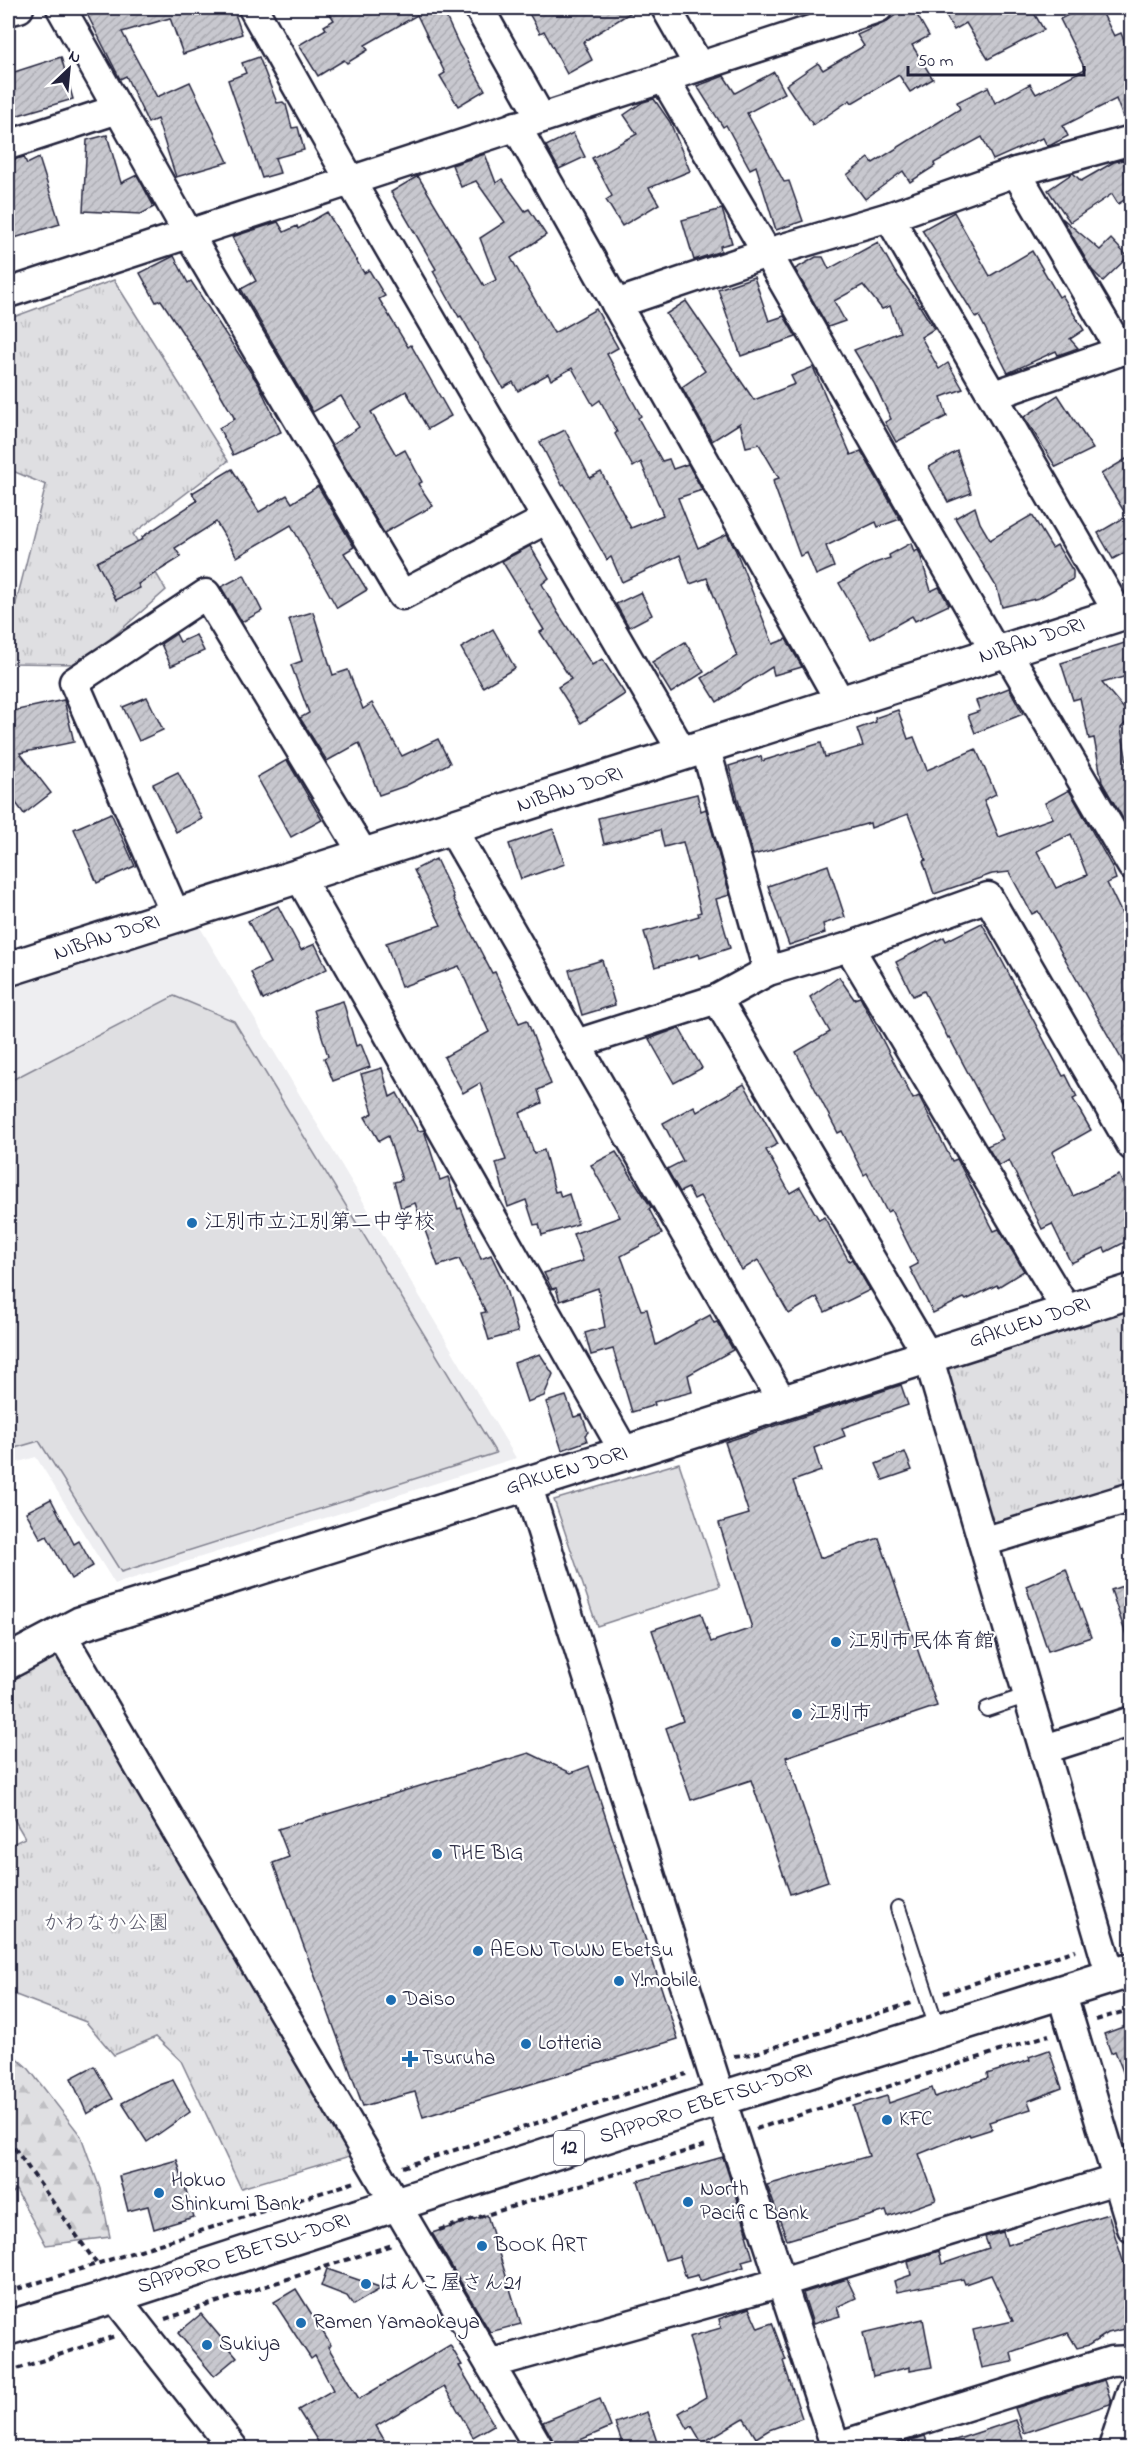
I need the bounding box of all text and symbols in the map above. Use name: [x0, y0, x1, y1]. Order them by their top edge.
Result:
north arrow: [39, 39, 99, 99]
scale bar: [908, 39, 1084, 77]
text: N: [65, 44, 85, 71]
text: 50 m: [917, 49, 954, 75]
street label: NIBAN DORI: [975, 610, 1089, 672]
street label: NIBAN DORI: [513, 759, 627, 821]
street label: NIBAN DORI: [50, 907, 164, 969]
place label: 江別市立江別第二中学校: [204, 1208, 435, 1238]
marker: 江別市立江別第二中学校: [185, 1216, 199, 1230]
street label: GAKUEN DORI: [965, 1289, 1095, 1357]
street label: GAKUEN DORI: [502, 1438, 632, 1504]
place label: 江別市民体育館: [848, 1627, 995, 1657]
marker: 江別市民体育館: [829, 1635, 843, 1649]
place label: 江別市: [809, 1699, 872, 1729]
marker: 江別市: [790, 1707, 804, 1721]
place label: THE BIG: [449, 1839, 523, 1869]
marker: THE BIG: [430, 1847, 444, 1861]
park label: かわなか公園: [43, 1909, 169, 1939]
place label: AEON TOWN Ebetsu: [490, 1936, 673, 1966]
marker: AEON TOWN Ebetsu: [471, 1944, 485, 1958]
place label: Y!mobile: [631, 1966, 699, 1996]
marker: Y!mobile: [612, 1974, 626, 1988]
place label: Daiso: [402, 1985, 455, 2015]
marker: Daiso: [384, 1993, 398, 2007]
place label: Lotteria: [538, 2029, 602, 2059]
marker: Lotteria: [519, 2037, 533, 2051]
place label: Tsuruha: [422, 2044, 495, 2074]
marker: Tsuruha: [403, 2052, 417, 2066]
street label: SAPPORO EBETSU-DORI: [596, 2055, 816, 2153]
place label: KFC: [899, 2105, 933, 2135]
marker: KFC: [880, 2113, 894, 2127]
road number: 12: [554, 2131, 584, 2165]
place label: Hokuo Shinkumi Bank: [171, 2166, 301, 2220]
place label: North Pacific Bank: [700, 2175, 809, 2229]
marker: Hokuo Shinkumi Bank: [152, 2186, 166, 2200]
marker: North Pacific Bank: [681, 2195, 695, 2209]
street label: SAPPORO EBETSU-DORI: [134, 2205, 354, 2303]
place label: BOOK ART: [493, 2231, 588, 2261]
marker: BOOK ART: [475, 2239, 489, 2253]
place label: はんこ屋さん21: [378, 2269, 521, 2299]
marker: はんこ屋さん21: [359, 2277, 373, 2291]
place label: Ramen Yamaokaya: [313, 2308, 480, 2340]
marker: Ramen Yamaokaya: [294, 2316, 308, 2330]
place label: Sukiya: [219, 2330, 280, 2362]
marker: Sukiya: [200, 2338, 214, 2352]

